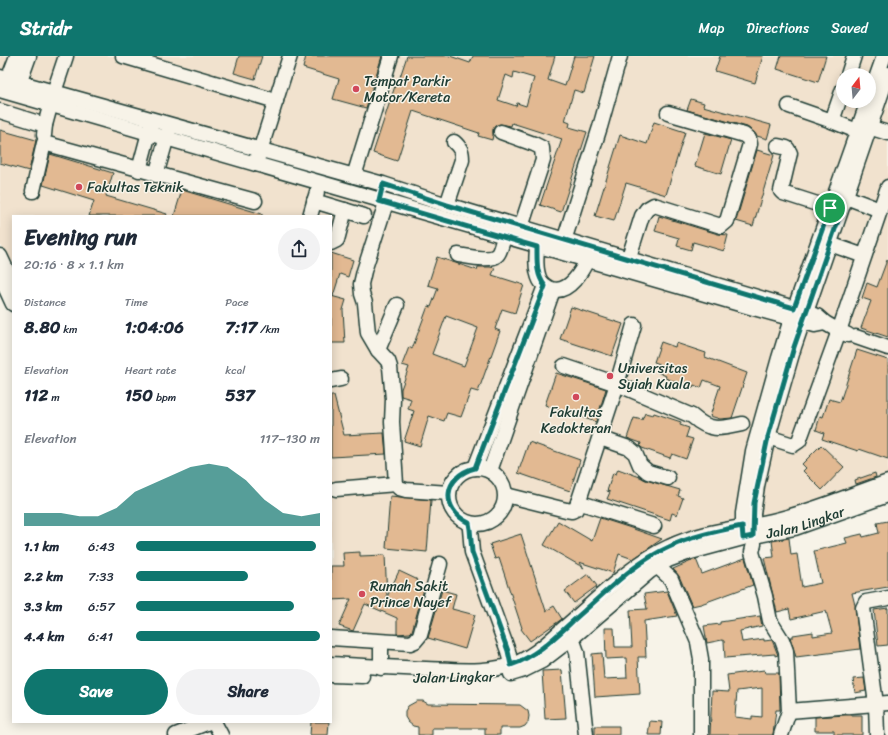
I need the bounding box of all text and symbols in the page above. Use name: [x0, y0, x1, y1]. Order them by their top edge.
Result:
text: Stridr: [20, 12, 71, 45]
text: Map: [698, 16, 724, 41]
text: Directions: [746, 16, 809, 41]
text: Saved: [831, 16, 868, 41]
north arrow: [836, 68, 876, 108]
map controls: [836, 68, 876, 108]
place label: Tempat Parkir Motor/Kereta: [364, 69, 452, 110]
marker: Tempat Parkir Motor/Kereta: [351, 84, 361, 94]
place label: Fakultas Teknik: [87, 175, 184, 200]
marker: Fakultas Teknik: [74, 182, 84, 192]
pin: [813, 191, 847, 225]
icon: arrive: [819, 197, 841, 219]
text: Evening run: [24, 218, 137, 257]
button: share: [278, 228, 320, 270]
text: 20:16 · 8 × 1.1 km: [24, 253, 124, 276]
text: Distance: [24, 293, 66, 312]
text: Time: [125, 293, 148, 312]
text: Pace: [225, 293, 249, 312]
text: 8.80: [24, 312, 60, 342]
text: 1:04:06: [125, 312, 184, 342]
text: 7:17: [225, 312, 257, 342]
text: km: [60, 320, 78, 339]
text: /km: [257, 320, 280, 339]
place label: Universitas Syiah Kuala: [618, 356, 691, 397]
text: Elevation: [24, 361, 69, 380]
text: Heart rate: [125, 361, 176, 380]
text: kcal: [225, 361, 245, 380]
marker: Universitas Syiah Kuala: [605, 371, 615, 381]
text: 112: [24, 380, 48, 410]
text: 150: [125, 380, 153, 410]
text: 537: [225, 380, 255, 410]
text: m: [48, 388, 60, 407]
text: bpm: [153, 388, 176, 407]
marker: Fakultas Kedokteran: [571, 392, 581, 402]
place label: Fakultas Kedokteran: [541, 400, 612, 441]
text: Elevation: [24, 427, 77, 450]
text: 117–130 m: [260, 427, 320, 450]
street label: Jalan Lingkar: [763, 499, 849, 546]
text: 1.1 km: [24, 535, 59, 558]
text: 6:43: [88, 535, 115, 558]
text: 2.2 km: [24, 565, 63, 588]
text: 7:33: [88, 565, 114, 588]
place label: Rumah Sakit Prince Nayef: [370, 574, 453, 615]
marker: Rumah Sakit Prince Nayef: [357, 589, 367, 599]
text: 3.3 km: [24, 595, 62, 618]
text: 6:57: [88, 595, 115, 618]
text: 4.4 km: [24, 625, 64, 648]
text: 6:41: [88, 625, 113, 648]
street label: Jalan Lingkar: [412, 664, 496, 691]
button: Save: [24, 669, 168, 715]
button: Share: [176, 669, 320, 715]

